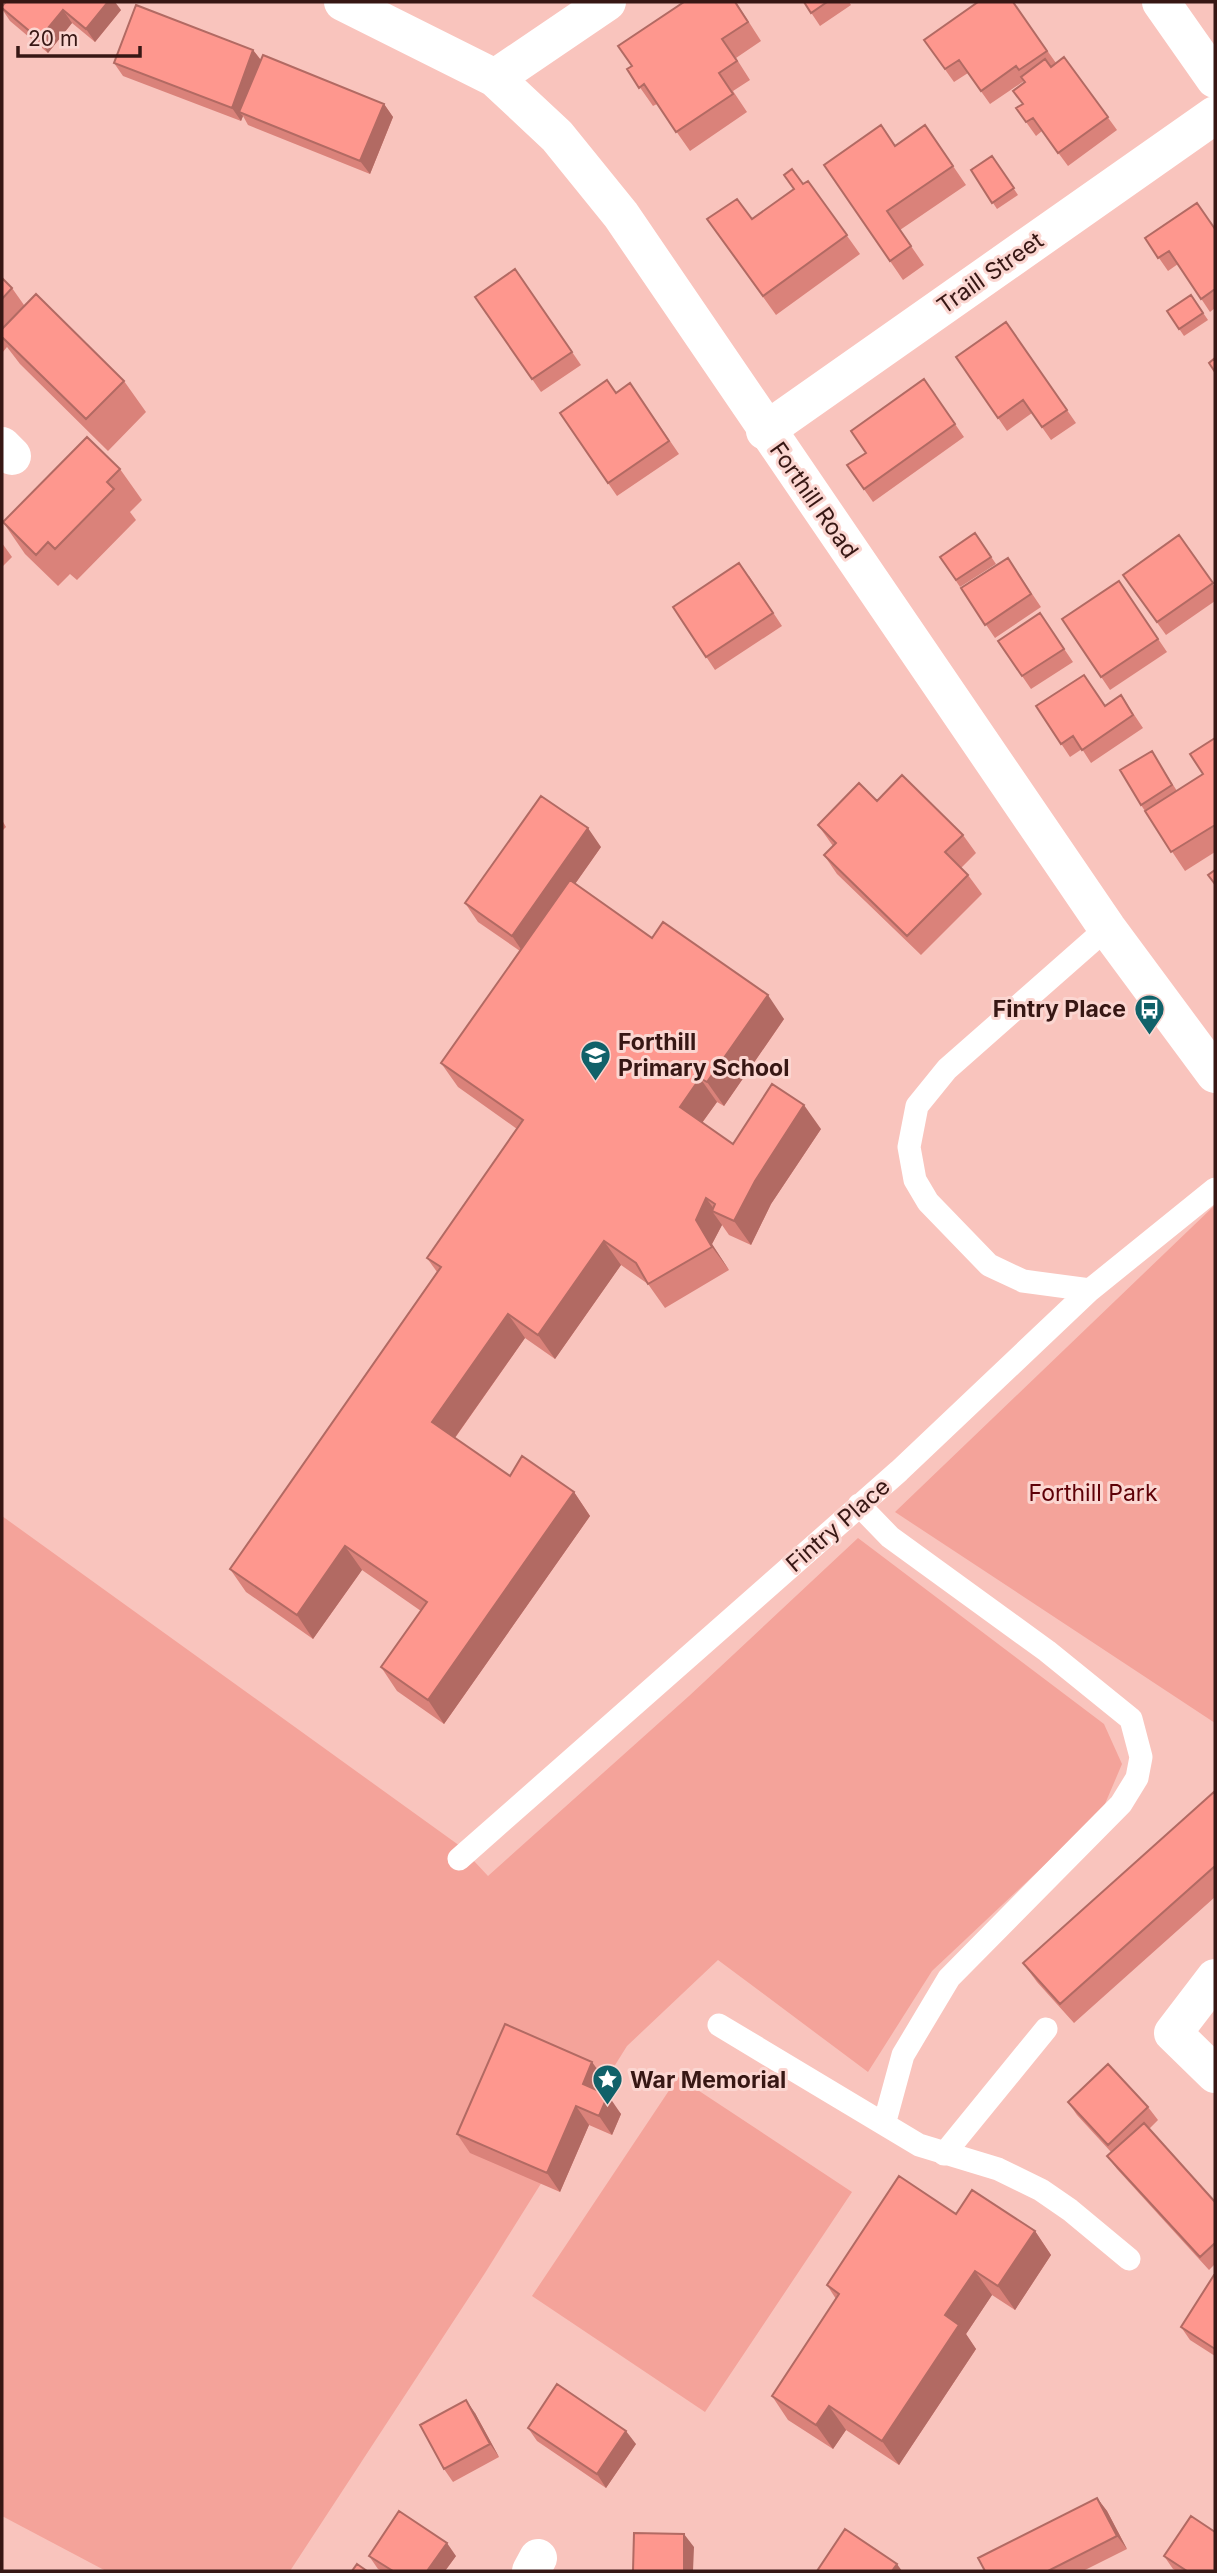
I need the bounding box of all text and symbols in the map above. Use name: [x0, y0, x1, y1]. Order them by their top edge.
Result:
scale bar: [18, 14, 140, 58]
text: 20 m: [28, 26, 78, 51]
street label: Traill Street: [932, 226, 1049, 320]
street label: Forthill Road: [764, 437, 864, 563]
bus stop icon: Fintry Place: [1132, 992, 1166, 1036]
place label: Fintry Place: [993, 995, 1126, 1023]
place label: Forthill Primary School: [618, 1028, 789, 1082]
school or university icon: Forthill Primary School: [578, 1038, 612, 1082]
street label: Fintry Place: [780, 1472, 896, 1578]
park label: Forthill Park: [1028, 1479, 1158, 1507]
place icon: War Memorial: [590, 2063, 624, 2107]
place label: War Memorial: [630, 2066, 786, 2094]

